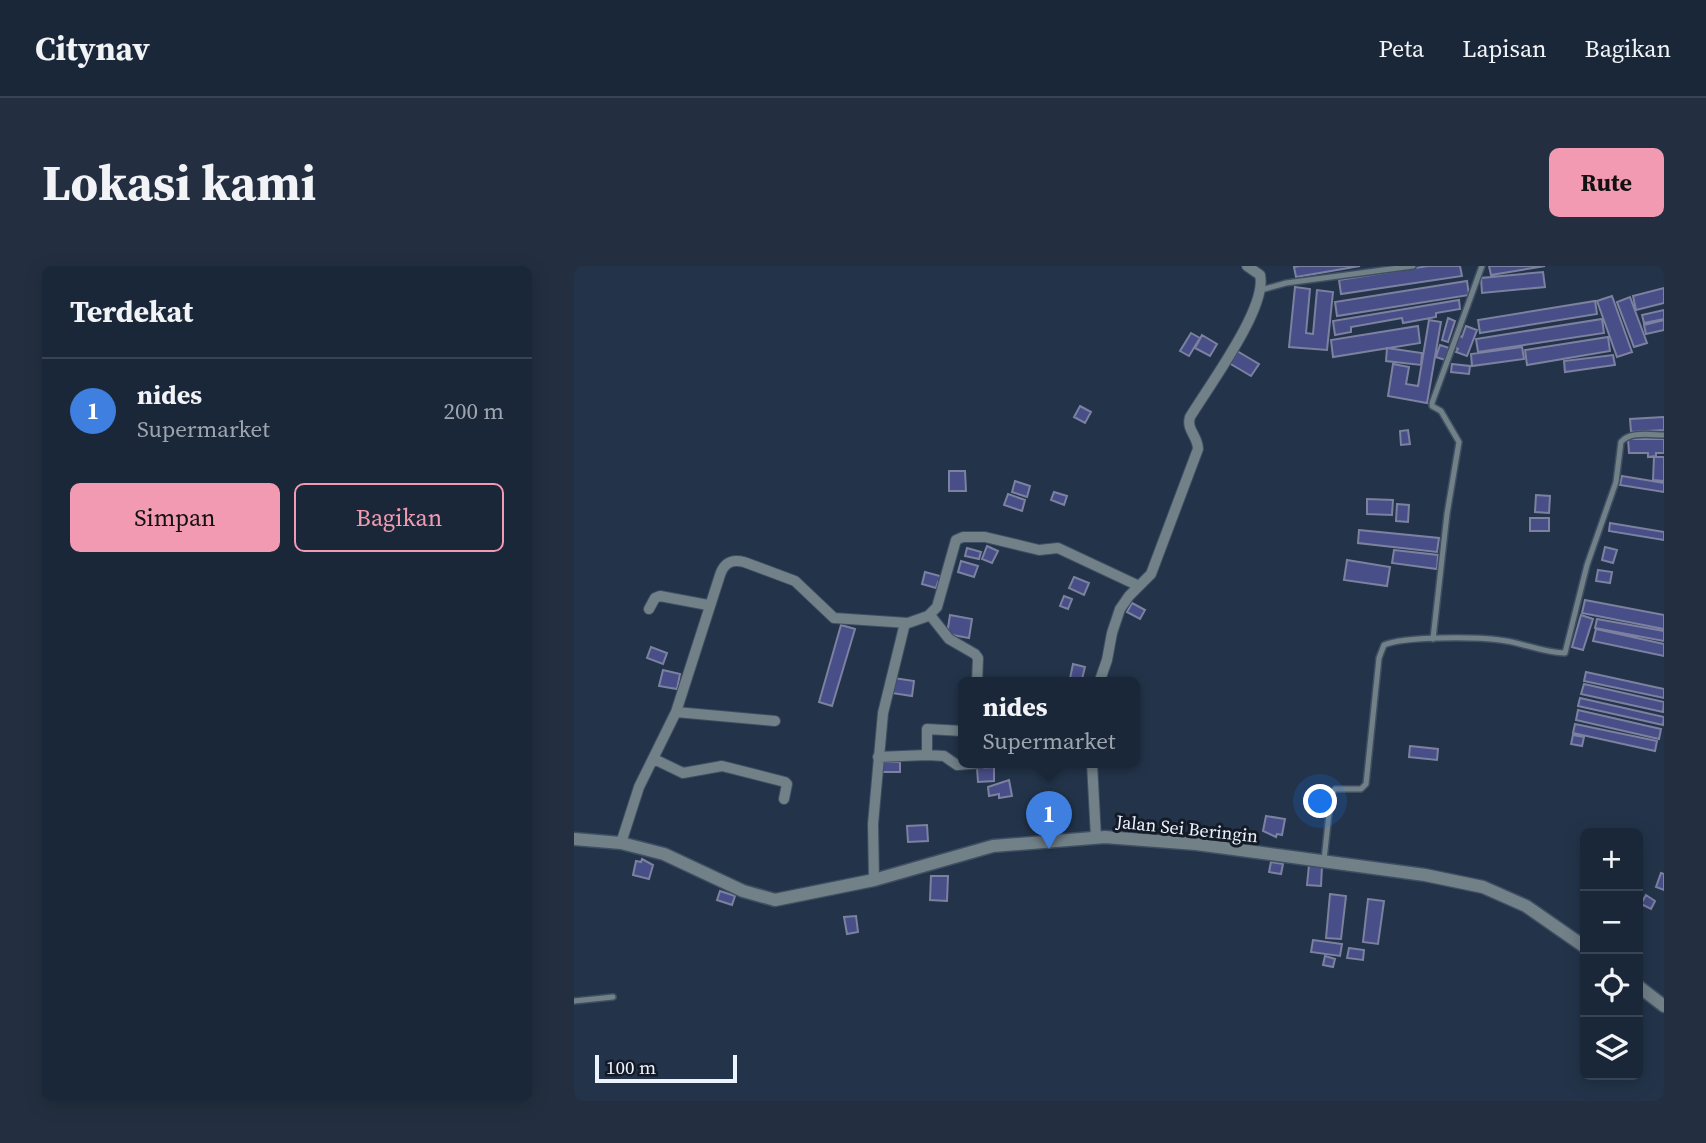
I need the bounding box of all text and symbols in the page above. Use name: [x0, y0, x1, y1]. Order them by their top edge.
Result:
text: Citynav: [35, 26, 150, 71]
text: Peta: [1378, 32, 1424, 65]
text: Lapisan: [1462, 32, 1547, 65]
text: Bagikan: [1585, 32, 1671, 65]
button: Rute: [1549, 148, 1664, 217]
text: Lokasi kami: [42, 149, 316, 216]
text: Terdekat: [70, 291, 193, 332]
text: nides: [137, 377, 202, 413]
text: 1: [87, 395, 99, 427]
text: 200 m: [443, 395, 504, 427]
text: Supermarket: [137, 413, 270, 445]
button: Simpan: [70, 483, 280, 552]
button: Bagikan: [294, 483, 504, 552]
popup: [958, 677, 1140, 768]
text: nides: [983, 689, 1048, 725]
text: Supermarket: [983, 725, 1115, 757]
your location: [1303, 784, 1337, 818]
pin: 1: [1026, 791, 1072, 849]
street label: Jalan Sei Beringin: [1114, 809, 1259, 848]
map controls: [1580, 828, 1643, 1080]
button: +: [1580, 828, 1643, 891]
button: −: [1580, 891, 1643, 954]
button: locate: [1580, 954, 1643, 1017]
button: layers: [1580, 1017, 1643, 1080]
scale bar: [595, 1052, 737, 1084]
text: 100 m: [606, 1054, 656, 1080]

